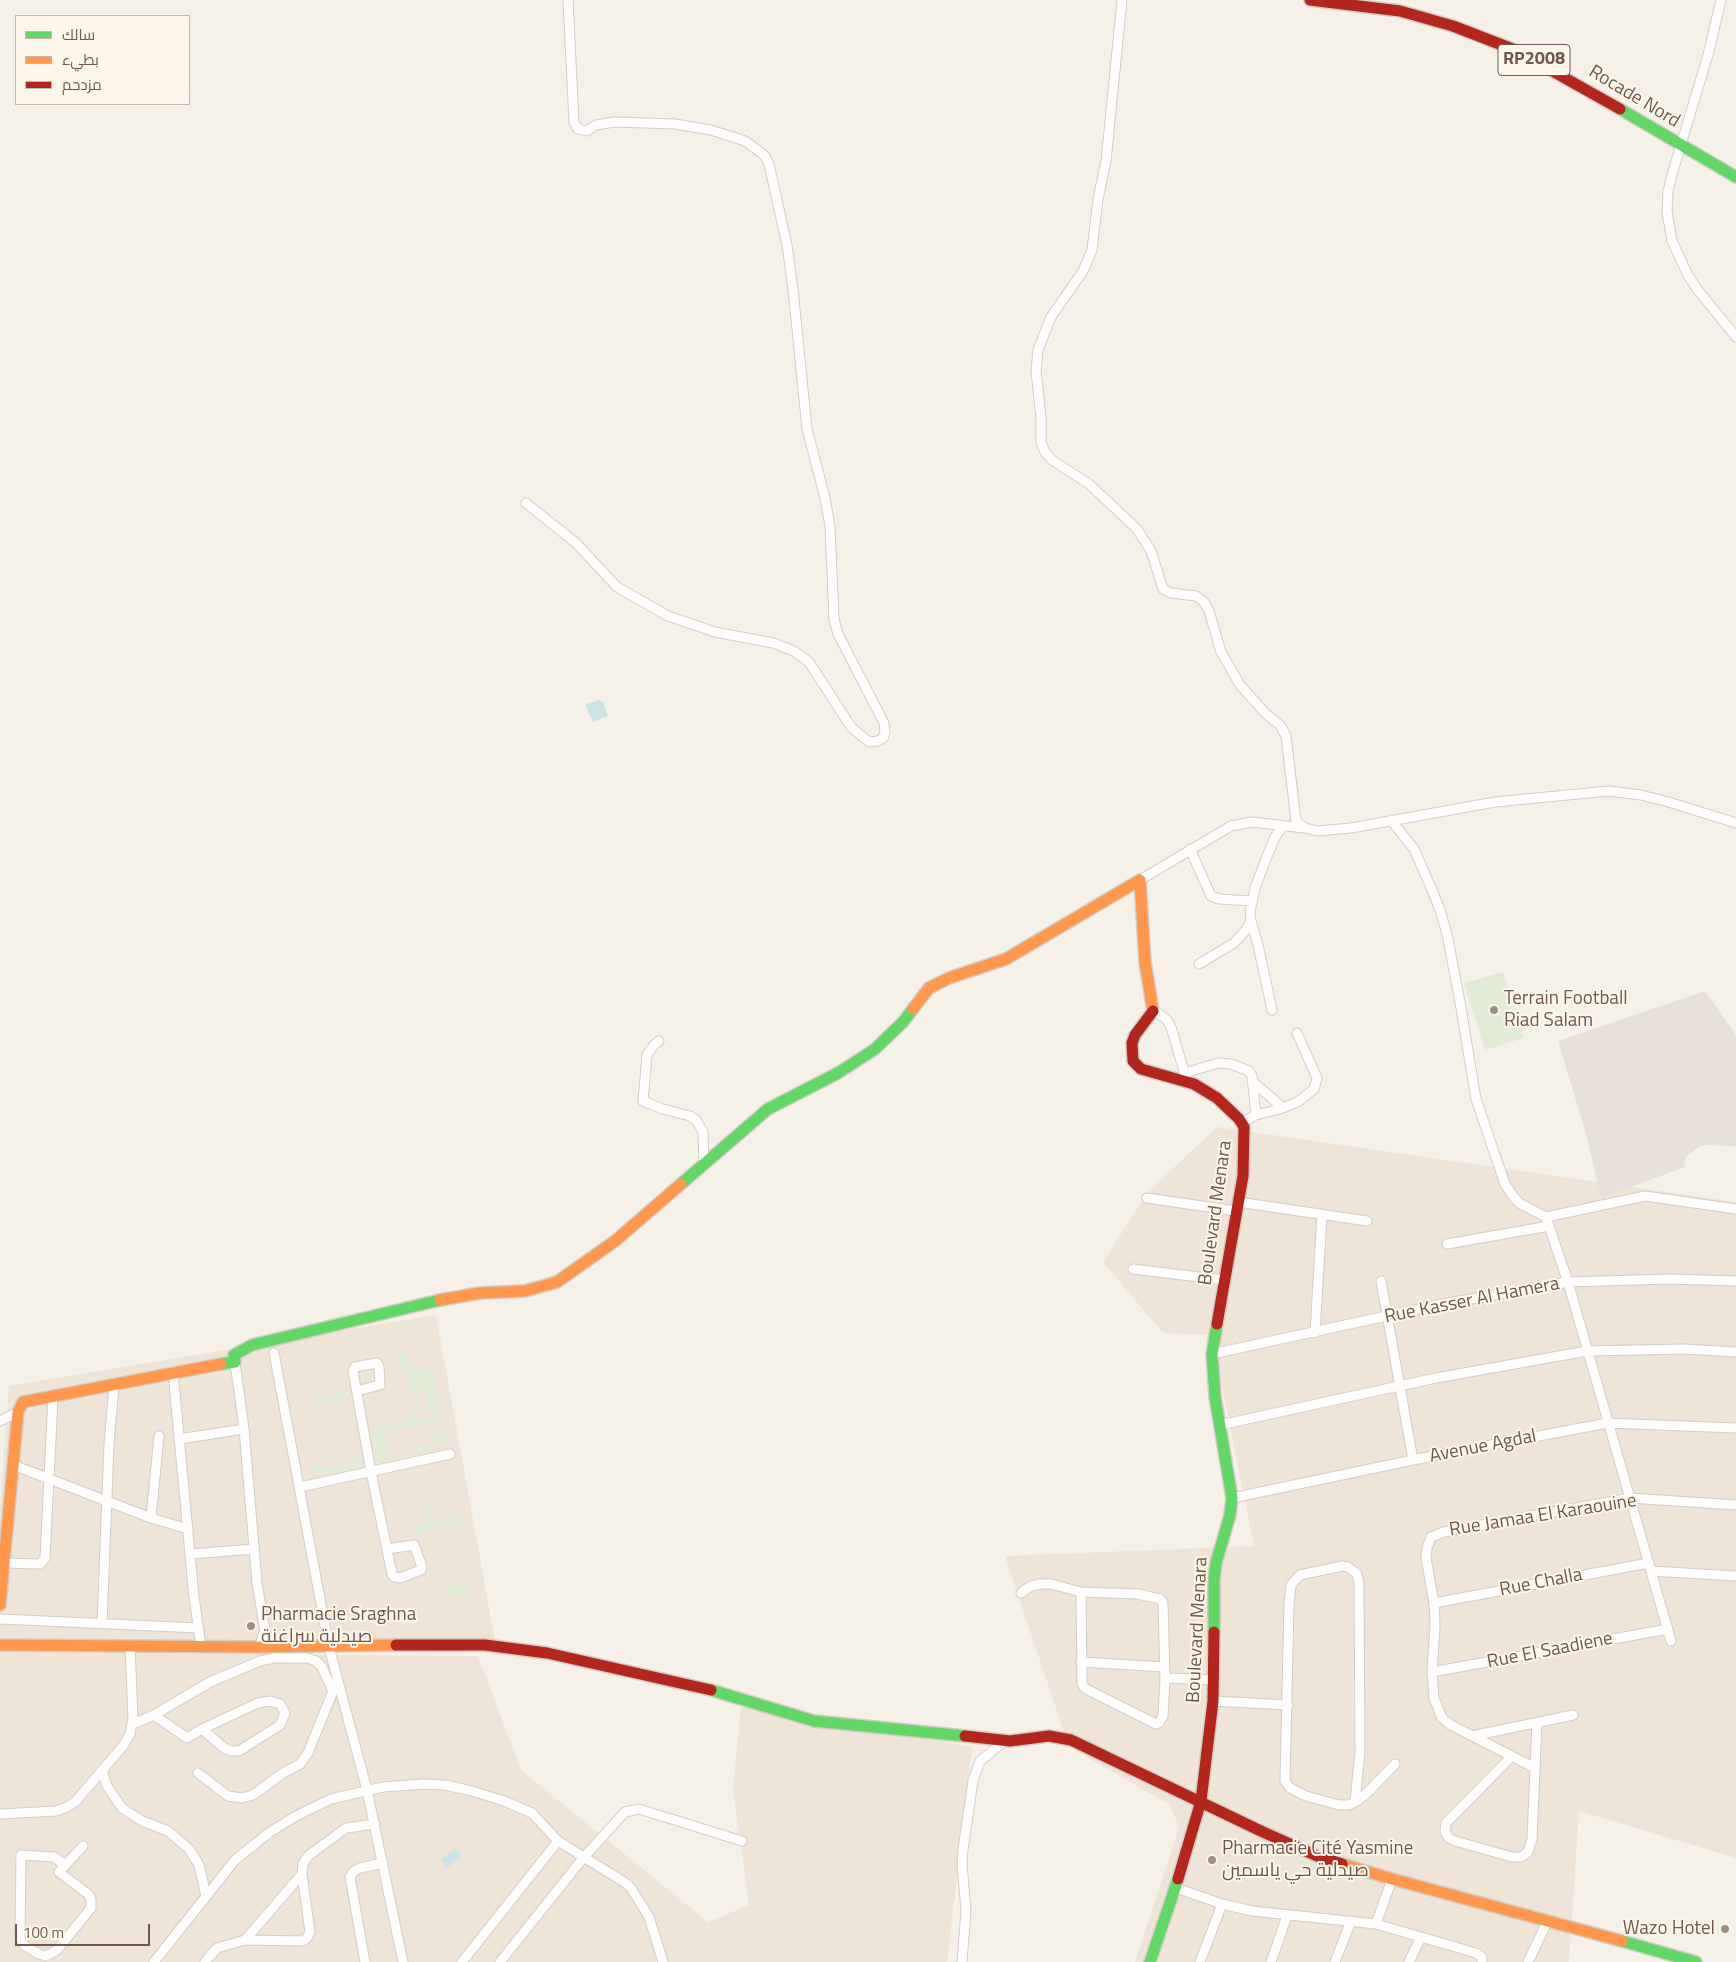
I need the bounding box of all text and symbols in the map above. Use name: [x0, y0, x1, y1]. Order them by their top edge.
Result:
legend: [15, 15, 190, 105]
text: سالك: [62, 23, 95, 46]
road number: RP2008: [1498, 44, 1570, 76]
text: بطيء: [62, 48, 99, 71]
street label: Rocade Nord: [1584, 61, 1684, 133]
text: مزدحم: [62, 73, 102, 96]
place label: Terrain Football Riad Salam: [1504, 988, 1628, 1032]
marker: Terrain Football Riad Salam: [1488, 1004, 1500, 1016]
street label: Boulevard Menara: [1195, 1139, 1237, 1287]
street label: Rue Kasser Al Hamera: [1383, 1273, 1561, 1329]
street label: Avenue Agdal: [1428, 1425, 1538, 1469]
street label: Rue Jamaa El Karaouine: [1448, 1490, 1638, 1542]
street label: Boulevard Menara: [1183, 1557, 1213, 1703]
street label: Rue Challa: [1498, 1564, 1584, 1602]
place label: Pharmacie Sraghna صيدلية سراغنة: [261, 1604, 416, 1648]
marker: Pharmacie Sraghna صيدلية سراغنة: [245, 1620, 257, 1632]
street label: Rue El Saadiene: [1485, 1628, 1615, 1674]
place label: Pharmacie Cité Yasmine صيدلية حي ياسمين: [1222, 1838, 1413, 1882]
marker: Pharmacie Cité Yasmine صيدلية حي ياسمين: [1206, 1854, 1218, 1866]
scale bar: [18, 1914, 152, 1946]
place label: Wazo Hotel: [1623, 1918, 1715, 1940]
text: 100 m: [23, 1921, 64, 1944]
marker: Wazo Hotel: [1719, 1923, 1731, 1935]

